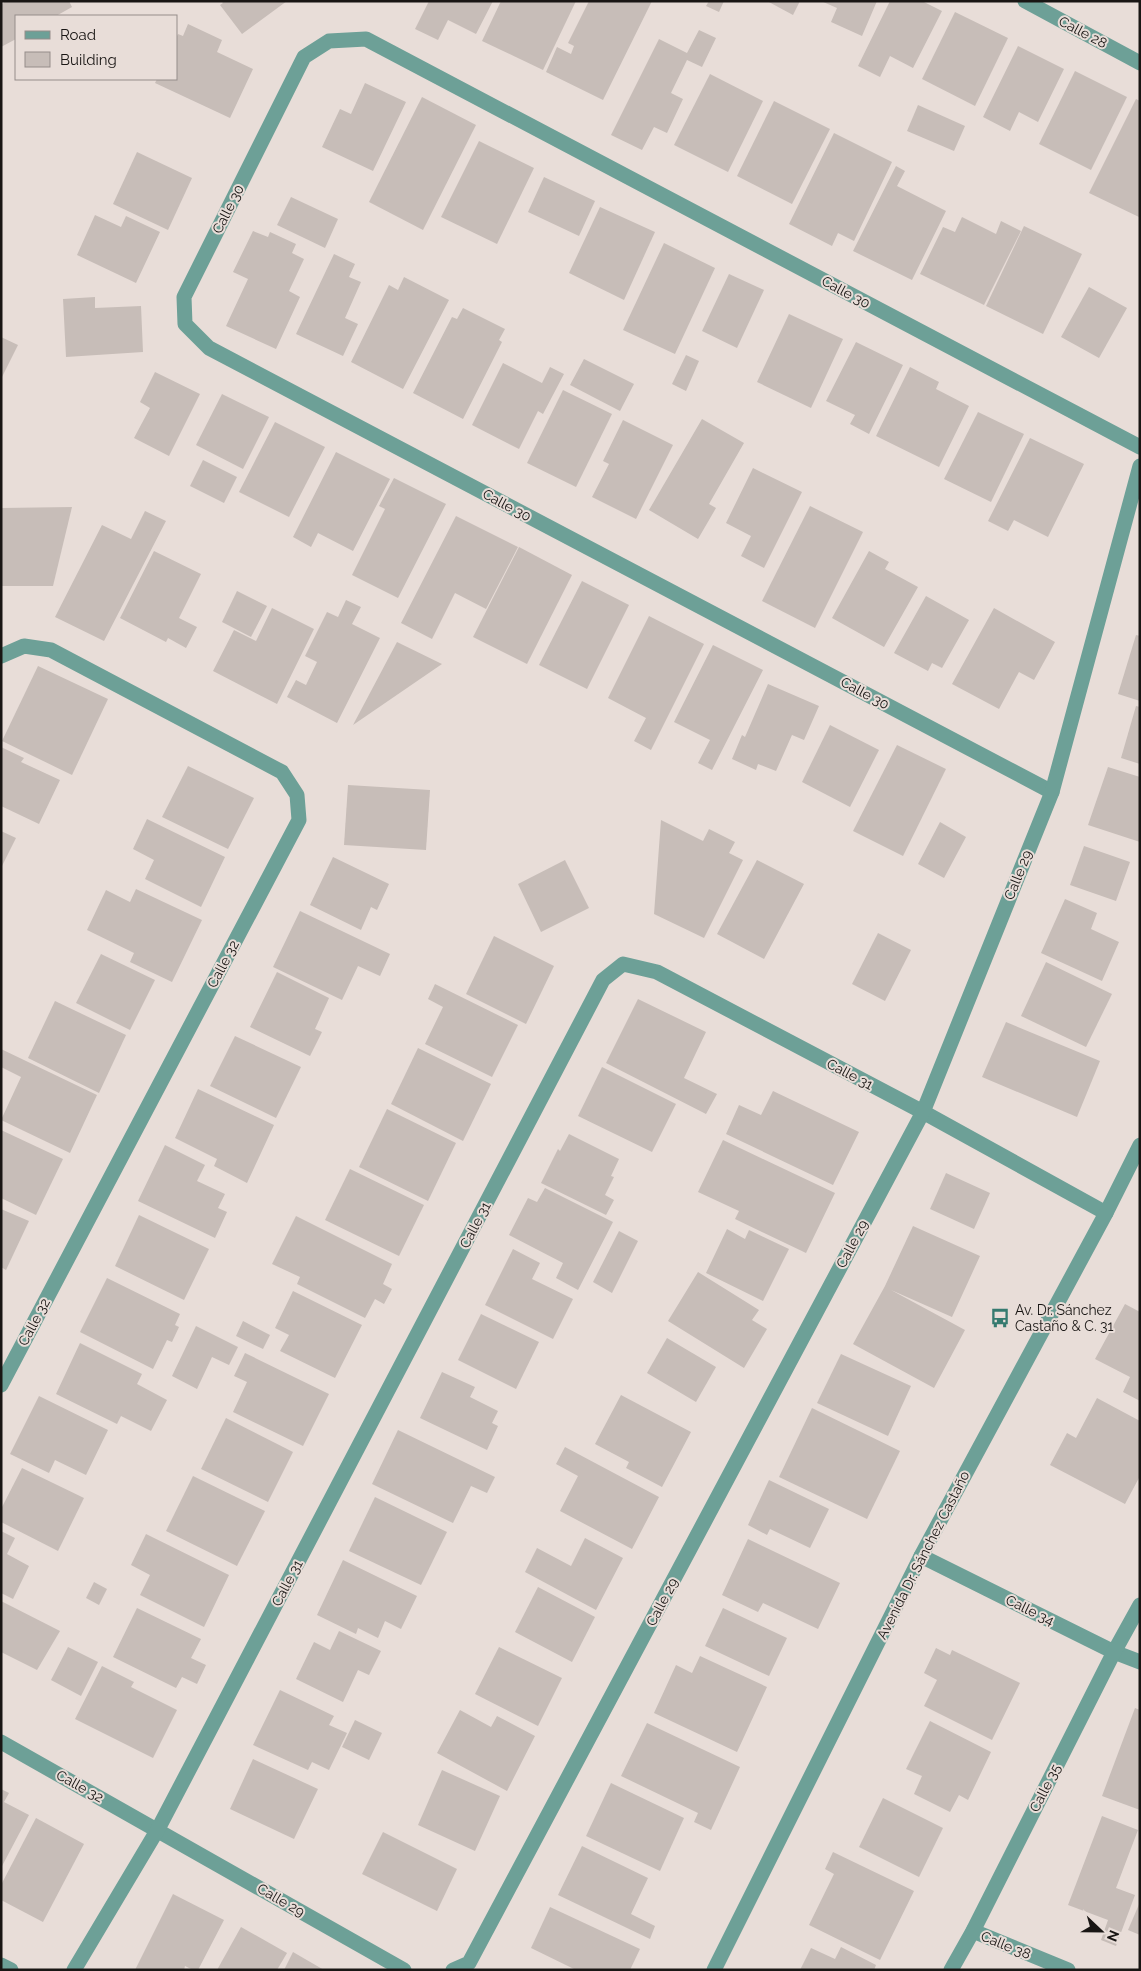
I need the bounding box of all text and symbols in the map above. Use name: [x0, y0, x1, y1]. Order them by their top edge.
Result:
street label: Calle 28: [1056, 13, 1110, 51]
legend: [15, 15, 178, 80]
text: Road: [60, 26, 96, 44]
text: Building: [60, 51, 117, 69]
street label: Calle 30: [209, 182, 247, 236]
street label: Calle 30: [819, 273, 873, 311]
street label: Calle 30: [480, 486, 534, 524]
street label: Calle 30: [838, 674, 892, 712]
street label: Calle 29: [1001, 848, 1035, 902]
street label: Calle 32: [204, 938, 242, 990]
street label: Calle 31: [824, 1055, 876, 1093]
street label: Calle 31: [456, 1199, 494, 1251]
street label: Calle 29: [833, 1217, 871, 1271]
street label: Calle 32: [15, 1296, 53, 1348]
place label: Av. Dr. Sánchez Castaño & C. 31: [1015, 1302, 1114, 1334]
bus stop icon: Av. Dr. Sánchez Castaño & C. 31: [989, 1307, 1011, 1329]
street label: Avenida Dr. Sánchez Castaño: [873, 1468, 973, 1642]
street label: Calle 31: [268, 1557, 306, 1609]
street label: Calle 29: [643, 1575, 681, 1629]
street label: Calle 34: [1003, 1591, 1057, 1629]
street label: Calle 35: [1026, 1761, 1064, 1815]
street label: Calle 32: [54, 1767, 106, 1805]
street label: Calle 29: [254, 1880, 308, 1920]
north arrow: [1076, 1906, 1126, 1956]
street label: Calle 38: [979, 1928, 1033, 1962]
text: N: [1104, 1928, 1122, 1944]

